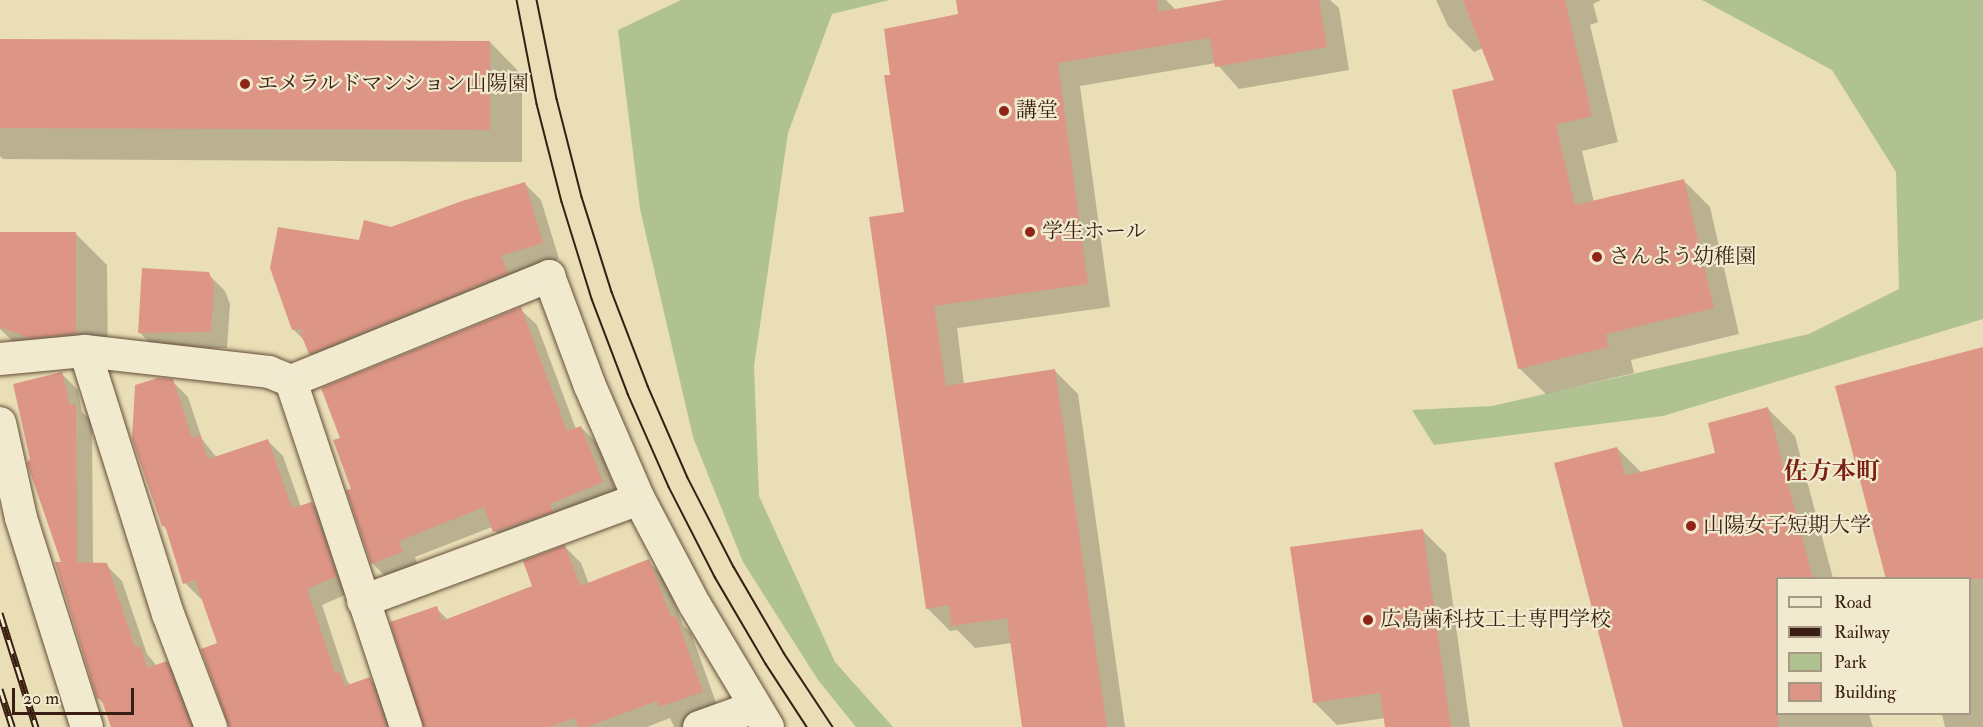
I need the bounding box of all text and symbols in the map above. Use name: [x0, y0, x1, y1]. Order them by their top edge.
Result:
place label: エメラルドマンション山陽園: [257, 71, 530, 97]
marker: エメラルドマンション山陽園: [238, 77, 252, 91]
place label: 講堂: [1016, 98, 1058, 124]
marker: 講堂: [997, 104, 1011, 118]
place label: 学生ホール: [1042, 219, 1147, 245]
marker: 学生ホール: [1023, 225, 1037, 239]
place label: さんよう幼稚園: [1609, 244, 1756, 270]
marker: さんよう幼稚園: [1590, 250, 1604, 264]
district label: 佐方本町: [1784, 458, 1880, 486]
place label: 山陽女子短期大学: [1703, 513, 1871, 539]
marker: 山陽女子短期大学: [1684, 519, 1698, 533]
legend: [1776, 577, 1971, 715]
text: Road: [1834, 591, 1872, 614]
place label: 広島歯科技工士専門学校: [1380, 607, 1611, 633]
marker: 広島歯科技工士専門学校: [1361, 613, 1375, 627]
text: Railway: [1834, 621, 1890, 644]
text: Park: [1834, 651, 1867, 674]
scale bar: [15, 676, 136, 714]
text: Building: [1834, 681, 1896, 704]
text: 20 m: [23, 687, 59, 710]

